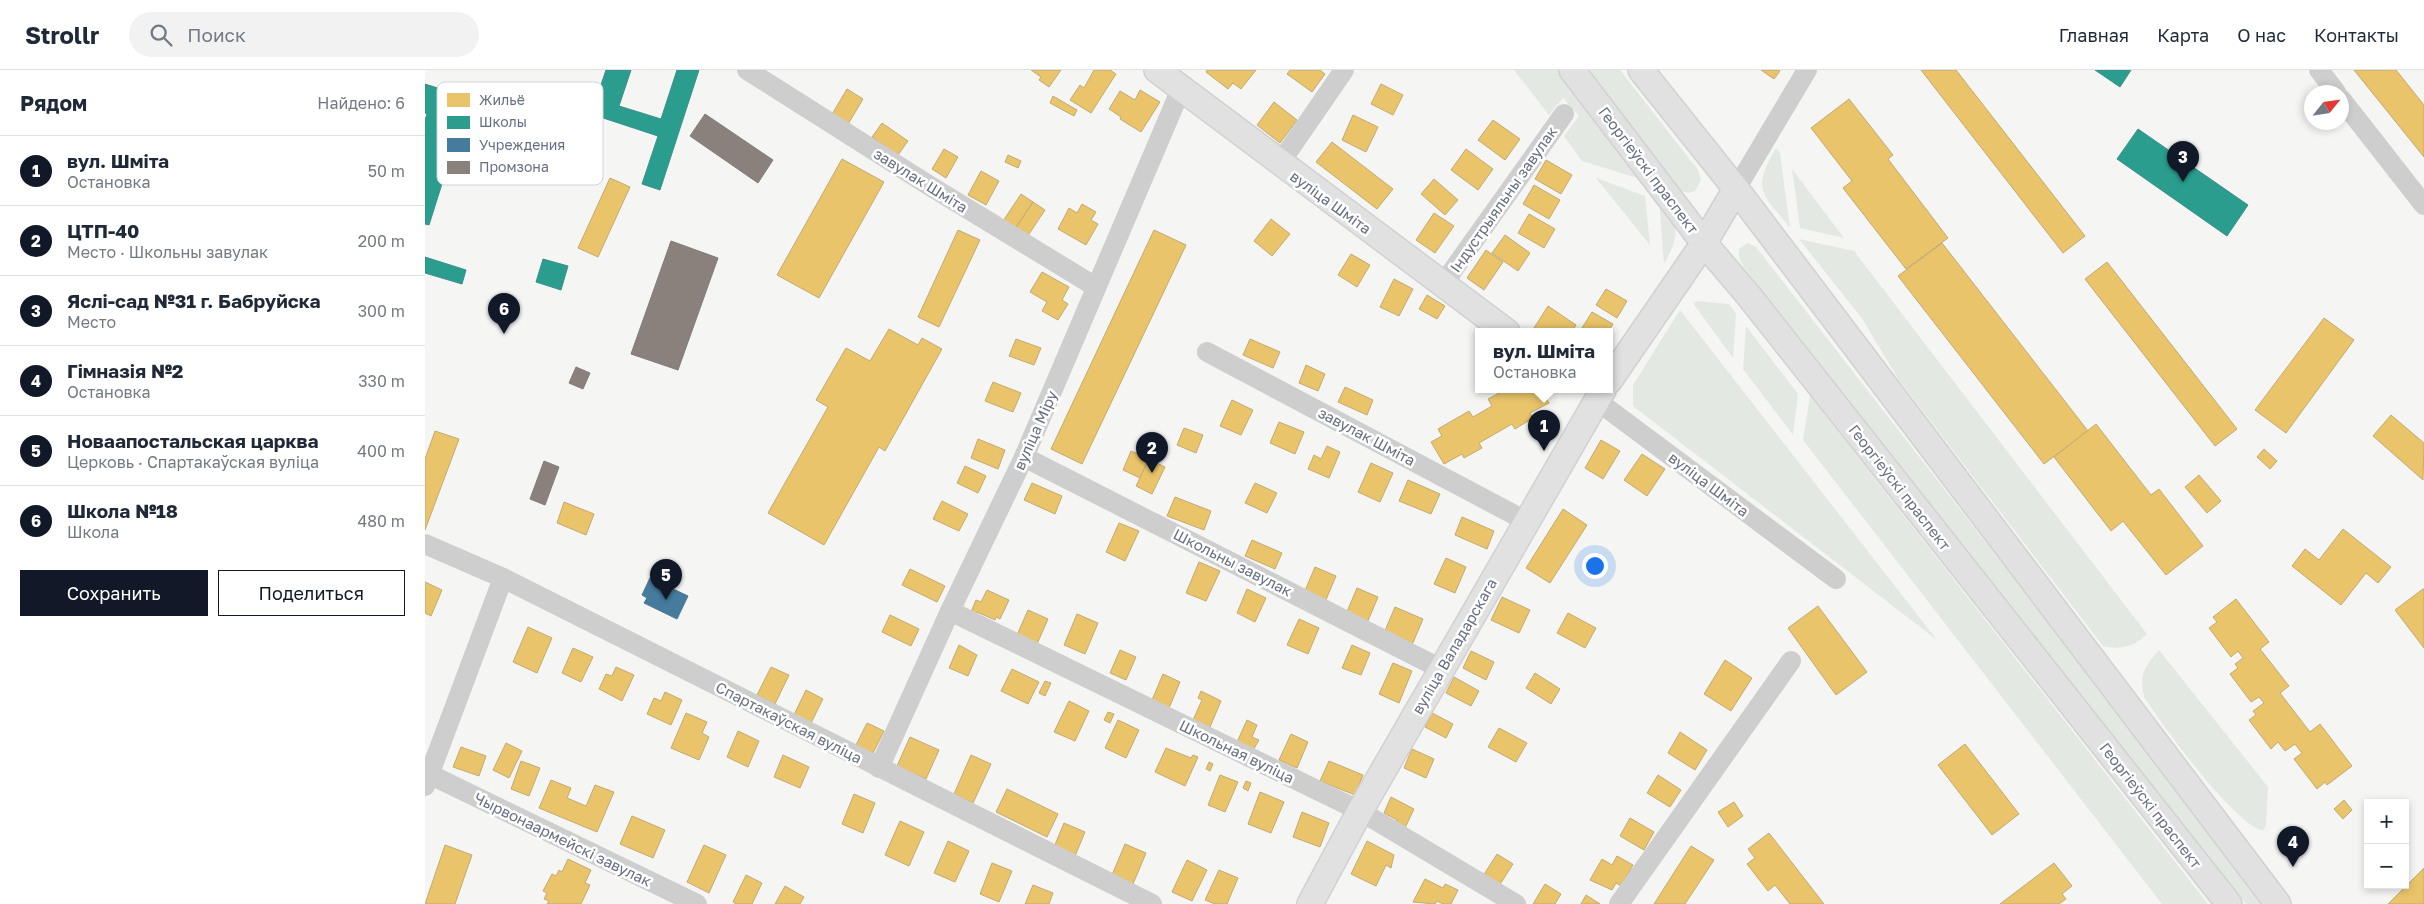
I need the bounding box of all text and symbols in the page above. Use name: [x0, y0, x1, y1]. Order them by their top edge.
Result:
search box: [129, 12, 479, 57]
text: Strollr: [25, 20, 99, 49]
icon: search: [147, 21, 175, 49]
text: Поиск: [187, 23, 246, 46]
text: Главная: [2059, 24, 2129, 46]
text: Карта: [2157, 24, 2209, 46]
text: О нас: [2237, 24, 2286, 46]
text: Контакты: [2314, 24, 2399, 46]
legend: [437, 82, 603, 185]
north arrow: [2304, 85, 2349, 130]
text: Рядом: [20, 90, 87, 116]
text: Жильё: [479, 91, 525, 108]
text: Найдено: 6: [317, 93, 405, 113]
street label: Георгіеўскі праспект: [1595, 103, 1703, 238]
text: Школы: [479, 113, 527, 130]
street label: Індустрыяльны завулак: [1446, 122, 1561, 275]
text: Учреждения: [479, 136, 565, 153]
pin: 3: [2167, 141, 2199, 182]
street label: завулак Шміта: [871, 144, 971, 216]
text: вул. Шміта: [67, 149, 169, 172]
text: Промзона: [479, 158, 549, 175]
text: 1: [32, 161, 40, 181]
text: 50 m: [368, 161, 405, 181]
street label: вуліца Шміта: [1287, 167, 1375, 237]
text: Остановка: [67, 172, 151, 192]
text: ЦТП-40: [67, 219, 139, 242]
text: 2: [31, 231, 41, 251]
text: 200 m: [358, 231, 405, 251]
text: Место · Школьны завулак: [67, 242, 268, 262]
text: Яслі-сад №31 г. Бабруйска: [67, 289, 321, 312]
pin: 6: [488, 293, 520, 334]
text: 3: [31, 301, 41, 321]
text: 300 m: [358, 301, 405, 321]
text: Место: [67, 312, 116, 332]
popup: [1475, 328, 1613, 393]
text: вул. Шміта: [1493, 339, 1595, 362]
text: Гімназія №2: [67, 359, 183, 382]
text: Остановка: [1493, 362, 1577, 382]
text: 4: [31, 371, 41, 391]
text: 330 m: [358, 371, 405, 391]
text: Остановка: [67, 382, 151, 402]
street label: вуліца Міру: [1009, 387, 1061, 472]
street label: завулак Шміта: [1315, 403, 1419, 469]
pin: 1: [1528, 410, 1560, 451]
street label: Георгіеўскі праспект: [1845, 421, 1955, 554]
text: Новаапостальская царква: [67, 429, 319, 452]
pin: 2: [1136, 432, 1168, 473]
text: 5: [31, 441, 41, 461]
text: 400 m: [357, 441, 405, 461]
street label: вуліца Шміта: [1665, 448, 1753, 520]
text: Церковь · Спартакаўская вуліца: [67, 452, 319, 472]
text: Школа №18: [67, 499, 178, 522]
text: 6: [31, 511, 41, 531]
text: 480 m: [357, 511, 405, 531]
text: Школа: [67, 522, 119, 542]
street label: Школьны завулак: [1171, 524, 1296, 600]
your location: [1582, 553, 1608, 579]
pin: 5: [650, 559, 682, 600]
button: Сохранить: [20, 570, 208, 616]
button: Поделиться: [218, 570, 405, 616]
street label: вуліца Валадарскага: [1408, 575, 1500, 717]
street label: Спартакаўская вуліца: [713, 677, 865, 767]
street label: Школьная вуліца: [1177, 715, 1297, 787]
street label: Георгіеўскі праспект: [2096, 739, 2206, 872]
street label: Чырвонаармейскі завулак: [472, 788, 655, 890]
map controls: [2364, 799, 2409, 889]
button: +: [2364, 799, 2409, 844]
pin: 4: [2277, 826, 2309, 867]
button: −: [2364, 844, 2409, 889]

